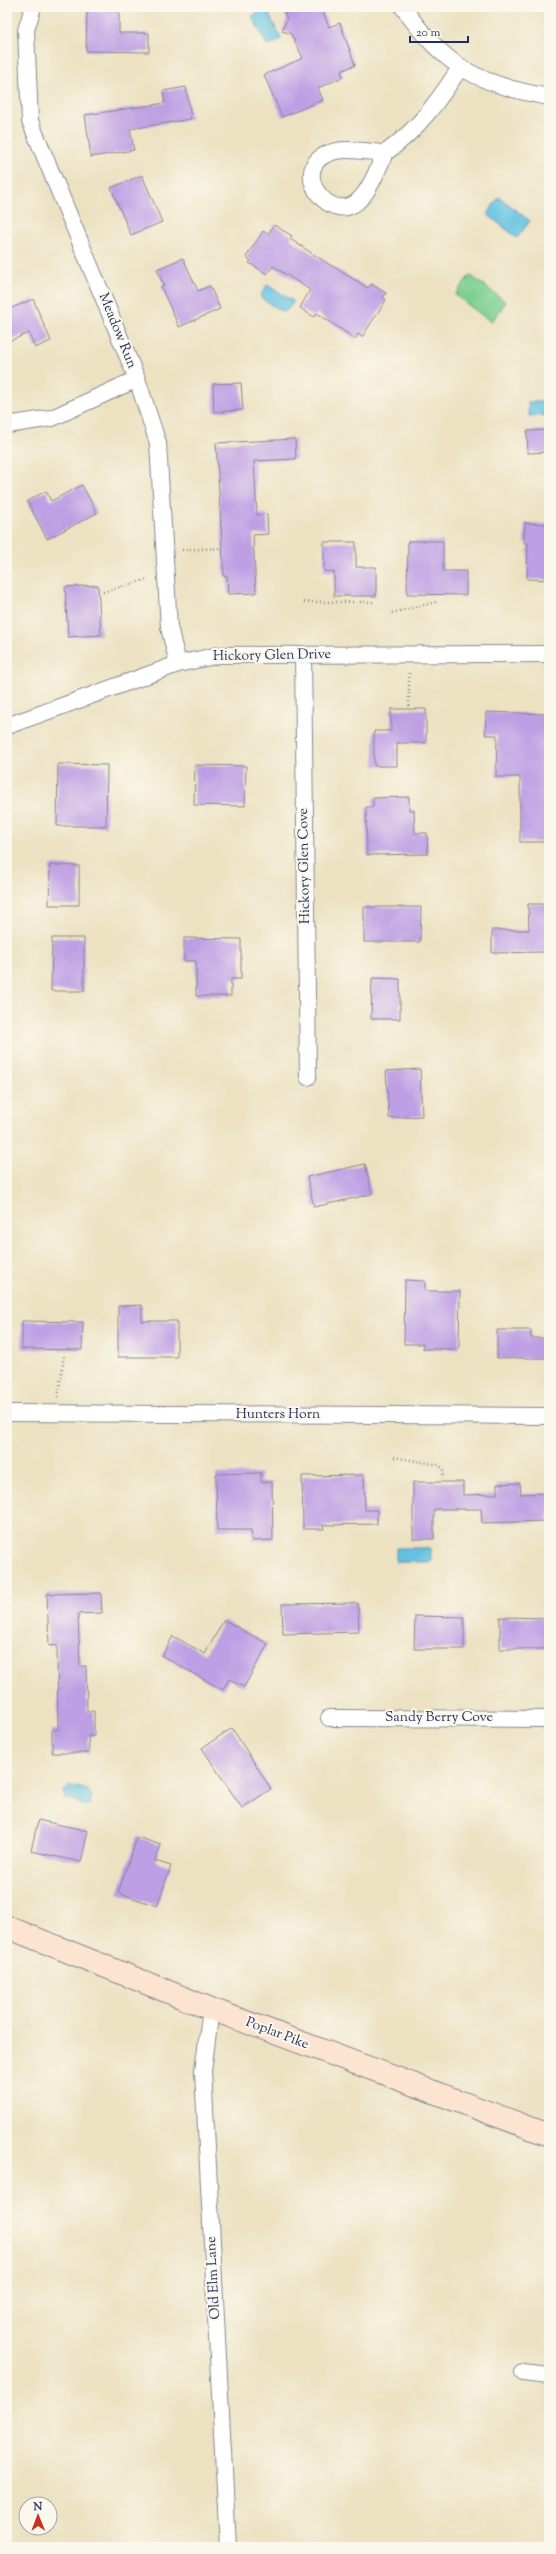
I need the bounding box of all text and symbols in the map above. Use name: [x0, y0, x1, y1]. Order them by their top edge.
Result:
scale bar: [410, 18, 468, 44]
text: 20 m: [416, 24, 441, 42]
street label: Meadow Run: [93, 290, 141, 372]
street label: Hickory Glen Drive: [213, 645, 331, 667]
street label: Hickory Glen Cove: [294, 808, 316, 924]
street label: Hunters Horn: [236, 1405, 320, 1425]
street label: Sandy Berry Cove: [385, 1708, 493, 1728]
street label: Poplar Pike: [242, 2013, 312, 2055]
street label: Old Elm Lane: [202, 2236, 226, 2320]
north arrow: [18, 2496, 58, 2536]
text: N: [32, 2499, 43, 2515]

